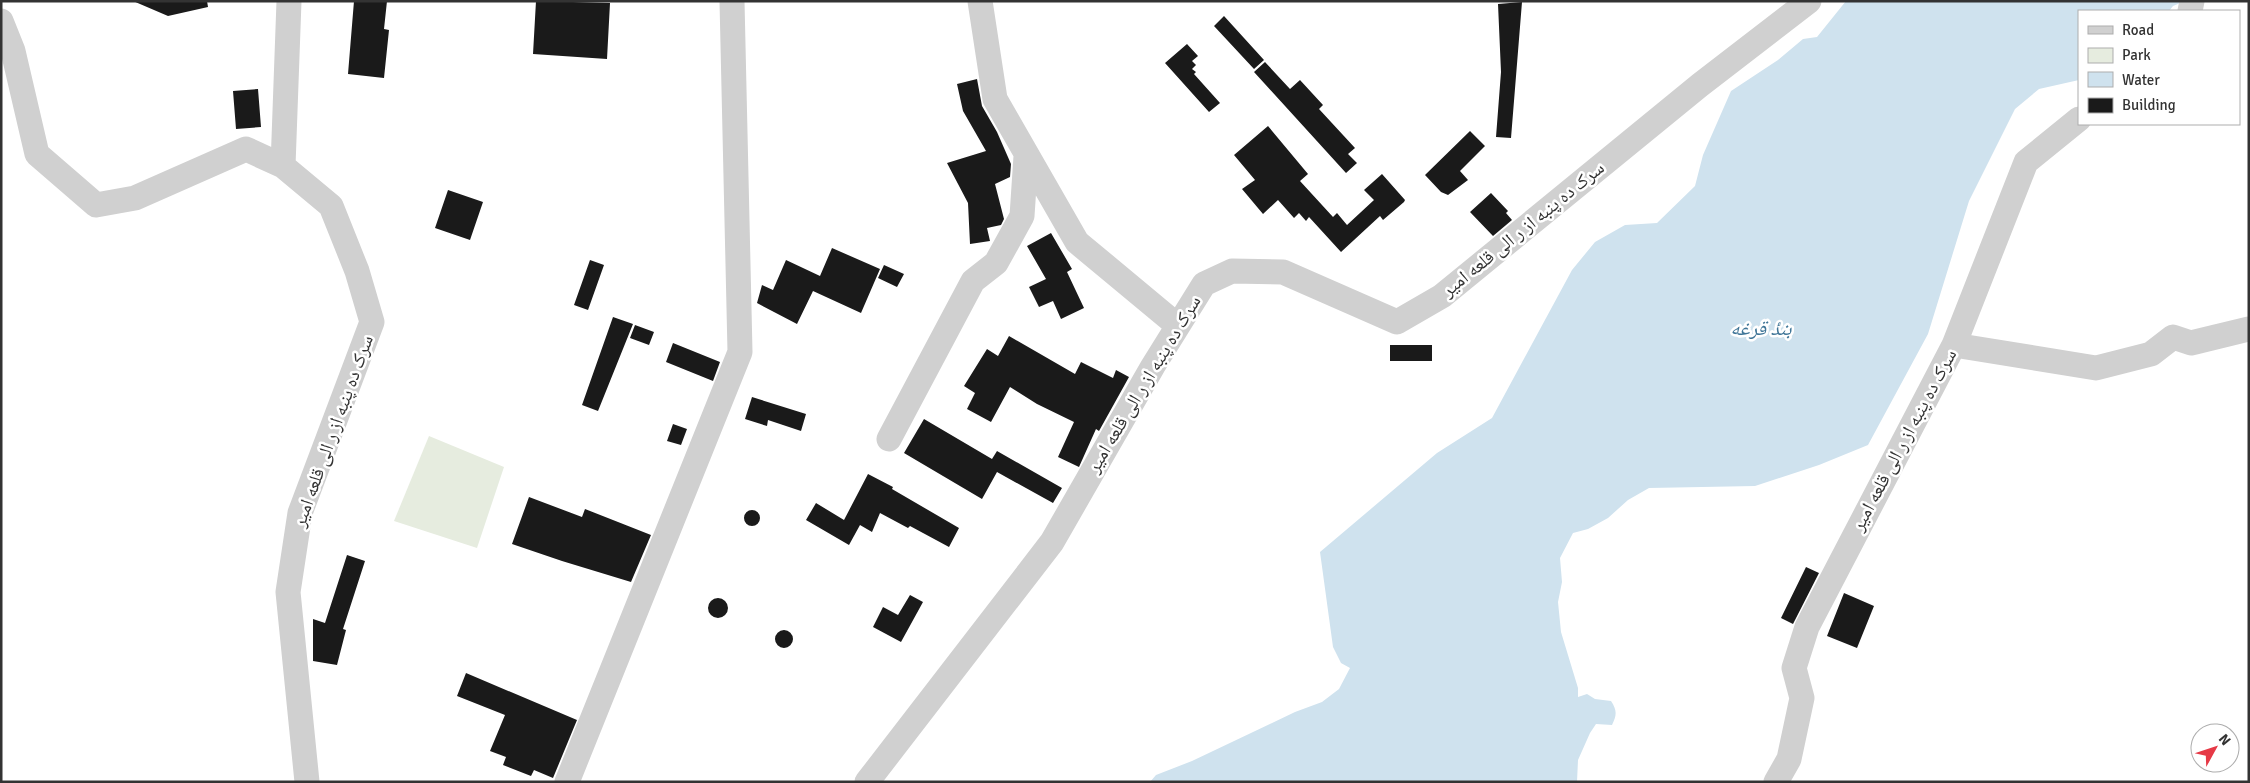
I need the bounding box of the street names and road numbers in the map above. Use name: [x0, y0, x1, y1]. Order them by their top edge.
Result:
street label: سرک ده پنبه از ر الی قلعه امیر: [1436, 156, 1609, 303]
street label: سرک ده پنبه از ر الی قلعه امیر: [1081, 291, 1206, 478]
street label: سرک ده پنبه از ر الی قلعه امیر: [287, 332, 379, 531]
street label: سرک ده پنبه از ر الی قلعه امیر: [1845, 345, 1962, 536]

